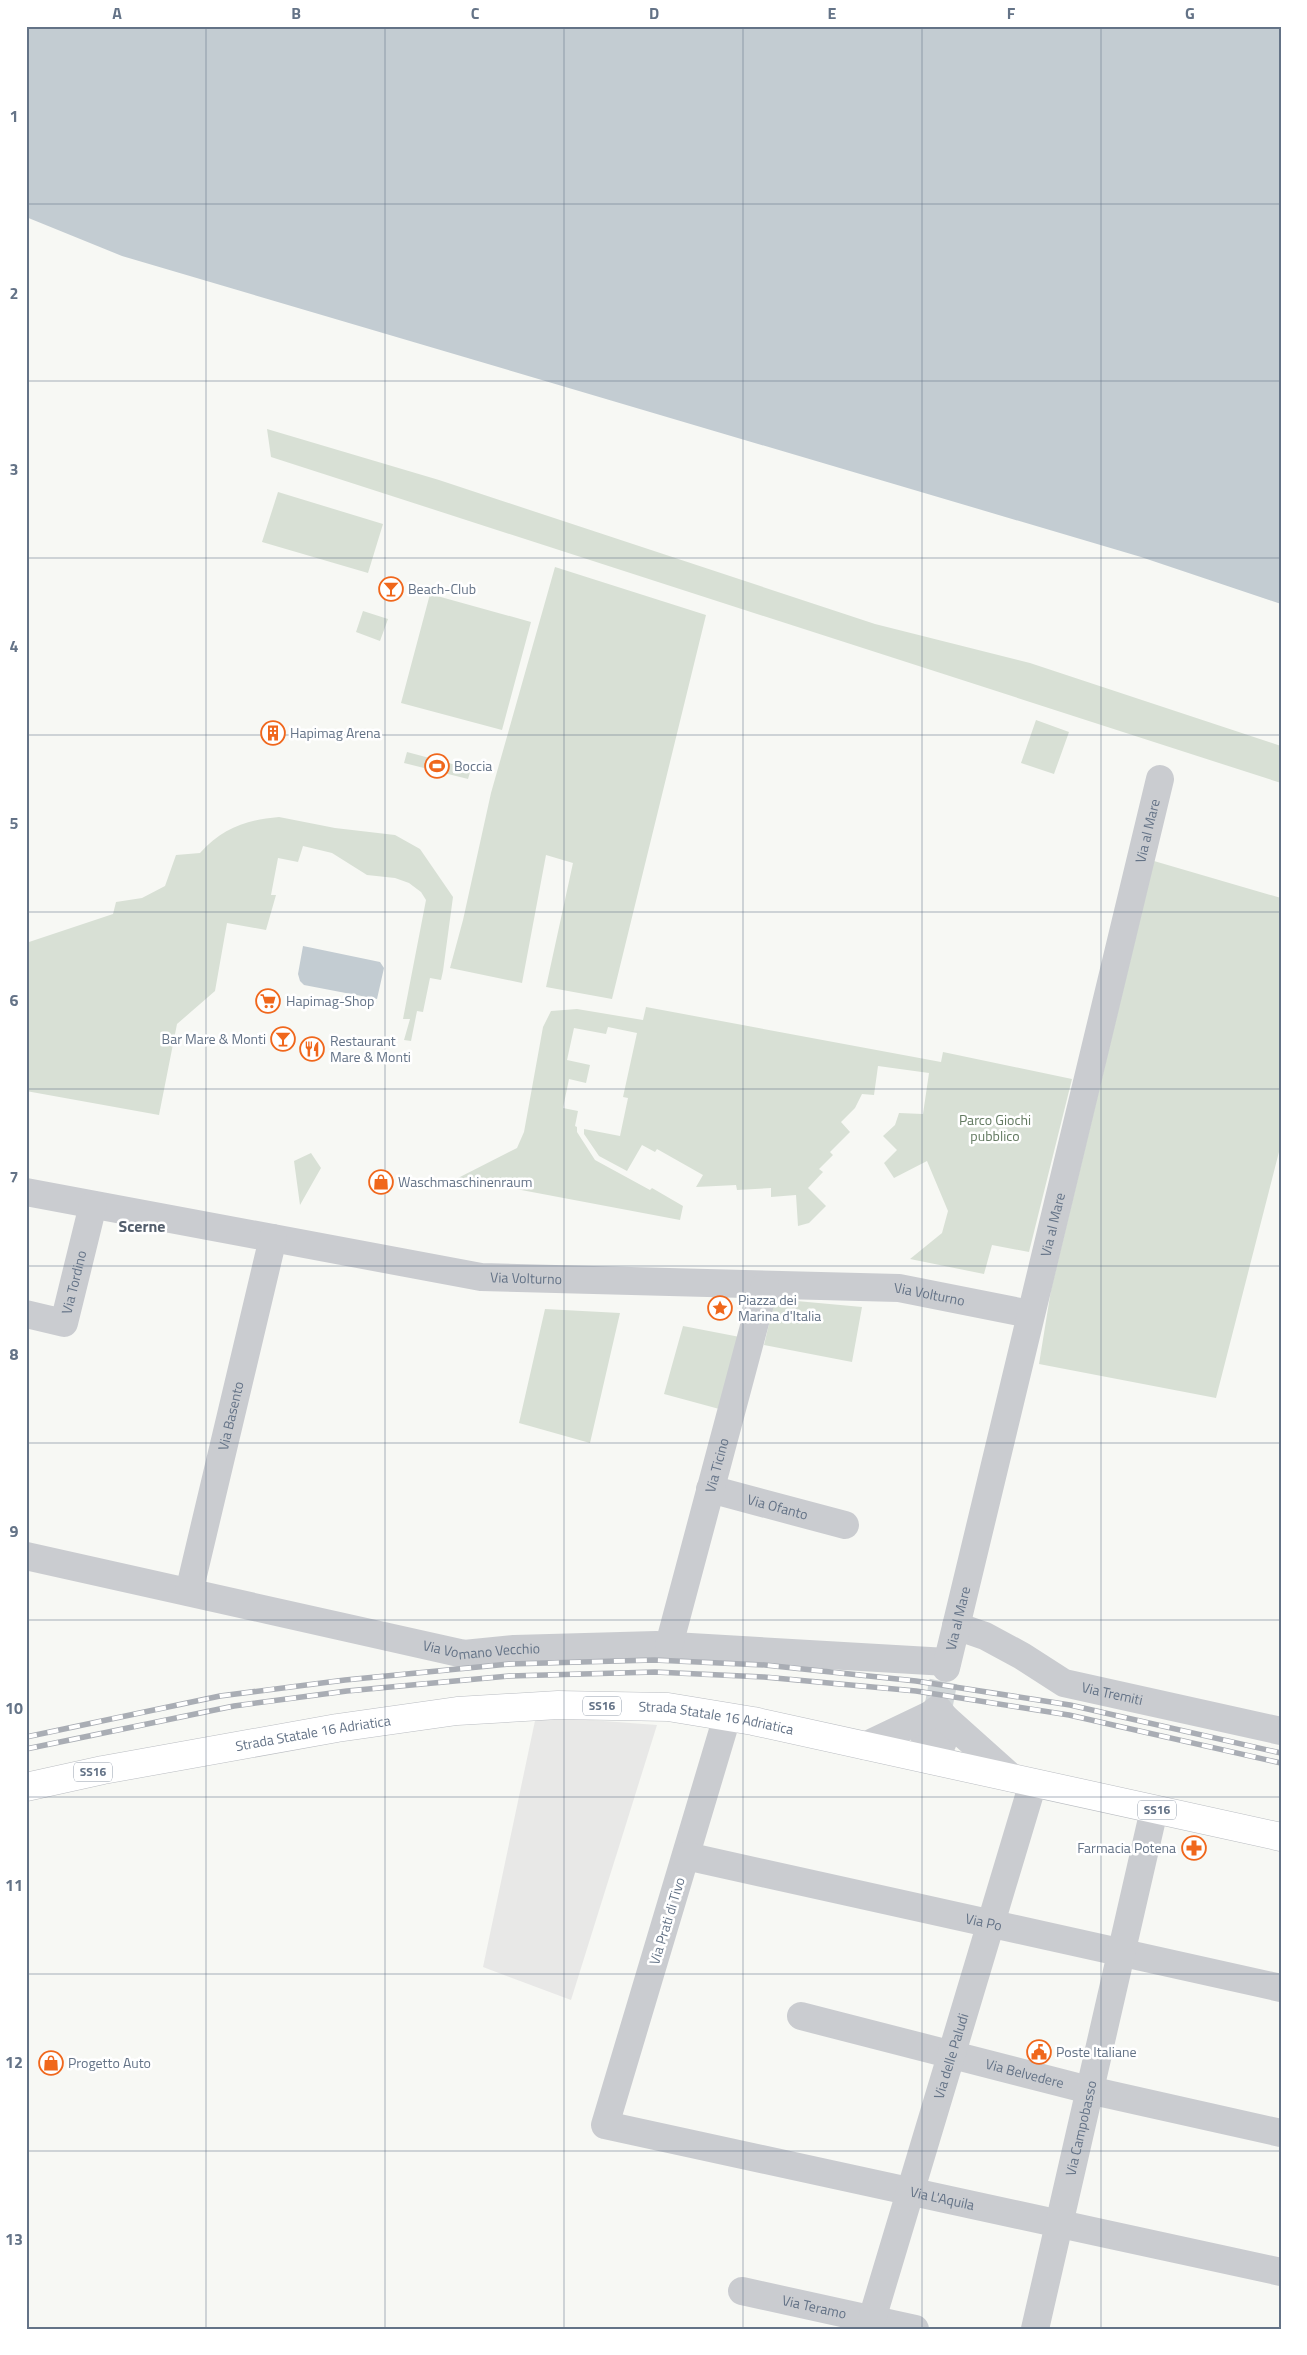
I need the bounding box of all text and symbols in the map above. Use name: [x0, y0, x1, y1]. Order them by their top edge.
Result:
text: A: [112, 1, 122, 25]
text: B: [291, 1, 301, 25]
text: C: [471, 1, 480, 25]
text: D: [649, 1, 659, 25]
text: E: [828, 1, 837, 25]
text: F: [1007, 1, 1016, 25]
text: G: [1185, 1, 1195, 25]
text: 1: [10, 104, 18, 128]
text: 2: [10, 281, 18, 305]
text: 3: [10, 457, 18, 481]
bar icon: Beach-Club: [378, 576, 404, 602]
place label: Beach-Club: [408, 578, 476, 599]
text: 4: [10, 634, 19, 658]
building icon: Hapimag Arena: [260, 720, 286, 746]
place label: Hapimag Arena: [290, 722, 381, 743]
sports icon: Boccia: [424, 753, 450, 779]
place label: Boccia: [454, 755, 492, 776]
street label: Via al Mare: [1129, 797, 1165, 865]
text: 5: [10, 811, 19, 835]
text: 6: [10, 988, 19, 1012]
supermarket icon: Hapimag-Shop: [255, 988, 281, 1014]
place label: Hapimag-Shop: [286, 990, 374, 1011]
bar icon: Bar Mare & Monti: [270, 1026, 296, 1052]
place label: Bar Mare & Monti: [162, 1028, 266, 1049]
place label: Restaurant Mare & Monti: [330, 1030, 411, 1067]
restaurant icon: Restaurant Mare & Monti: [299, 1036, 325, 1062]
park label: Parco Giochi pubblico: [959, 1109, 1031, 1146]
text: 7: [10, 1165, 18, 1189]
shop icon: Waschmaschinenraum: [368, 1169, 394, 1195]
place label: Waschmaschinenraum: [398, 1171, 532, 1192]
street label: Via al Mare: [1034, 1190, 1070, 1259]
district label: Scerne: [119, 1214, 165, 1238]
street label: Via Tordino: [56, 1248, 91, 1316]
street label: Via Volturno: [490, 1266, 562, 1289]
street label: Via Volturno: [894, 1277, 967, 1311]
place label: Piazza dei Marina d'Italia: [738, 1289, 821, 1326]
place icon: Piazza dei Marina d'Italia: [707, 1295, 733, 1321]
text: 8: [10, 1342, 19, 1366]
street label: Via Basento: [212, 1379, 249, 1452]
street label: Via Ticino: [699, 1435, 734, 1495]
street label: Via Ofanto: [745, 1488, 810, 1525]
text: 9: [10, 1519, 19, 1543]
street label: Via al Mare: [940, 1584, 975, 1652]
street label: Via Vomano Vecchio: [421, 1634, 540, 1664]
street label: Via Tremiti: [1080, 1676, 1145, 1710]
street label: Strada Statale 16 Adriatica: [638, 1695, 796, 1740]
text: 10: [5, 1696, 23, 1720]
road number: SS16: [583, 1696, 621, 1715]
street label: Strada Statale 16 Adriatica: [234, 1710, 392, 1756]
road number: SS16: [74, 1762, 112, 1781]
road number: SS16: [1138, 1800, 1176, 1820]
pharmacy icon: Farmacia Potena: [1181, 1835, 1207, 1861]
place label: Farmacia Potena: [1077, 1837, 1176, 1858]
text: 11: [5, 1873, 23, 1897]
street label: Via Prati di Tivo: [643, 1875, 690, 1967]
street label: Via Po: [964, 1907, 1004, 1936]
street label: Via delle Paludi: [928, 2010, 973, 2101]
public building icon: Poste Italiane: [1026, 2039, 1052, 2065]
place label: Poste Italiane: [1056, 2041, 1137, 2062]
text: 12: [5, 2050, 23, 2074]
shop icon: Progetto Auto: [38, 2050, 64, 2076]
place label: Progetto Auto: [68, 2052, 151, 2073]
street label: Via Belvedere: [983, 2053, 1066, 2093]
street label: Via Campobasso: [1059, 2078, 1102, 2178]
street label: Via L'Aquila: [908, 2181, 977, 2215]
text: 13: [5, 2227, 23, 2251]
street label: Via Teramo: [780, 2289, 849, 2324]

